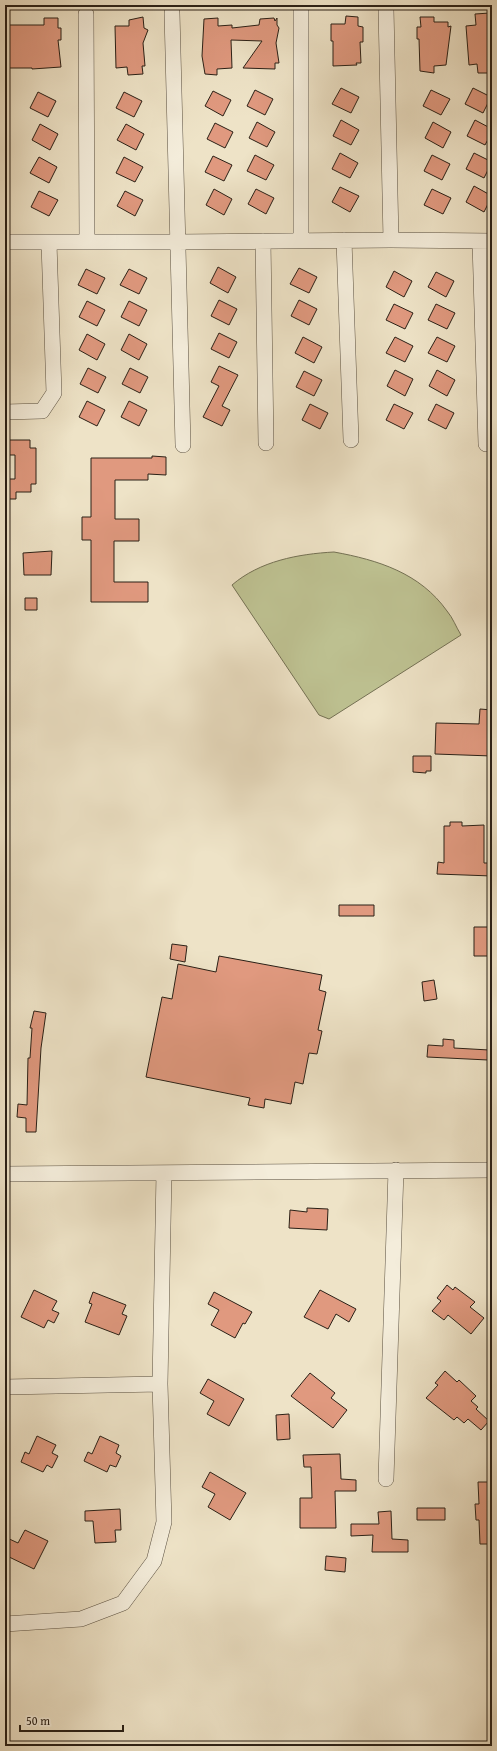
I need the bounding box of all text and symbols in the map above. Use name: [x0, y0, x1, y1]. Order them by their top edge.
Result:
scale bar: [20, 1707, 123, 1733]
text: 50 m: [26, 1712, 50, 1729]

